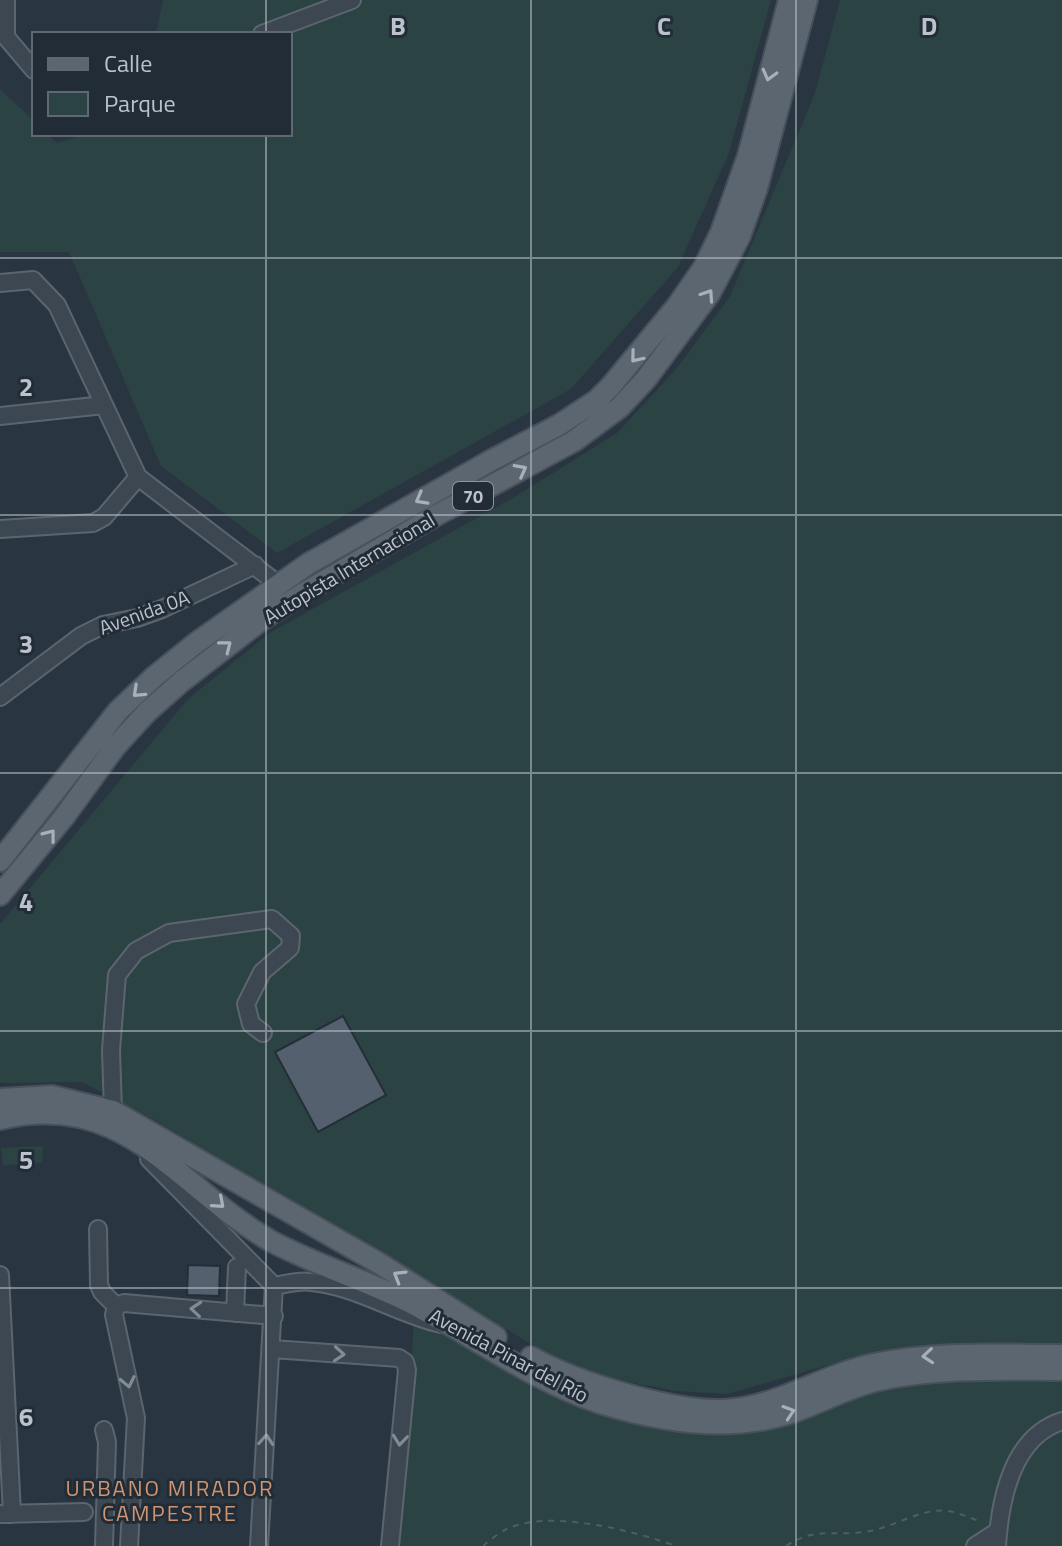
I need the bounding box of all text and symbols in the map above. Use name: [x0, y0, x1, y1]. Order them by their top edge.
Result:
text: B: [390, 6, 406, 45]
text: C: [657, 6, 671, 45]
text: D: [921, 6, 937, 45]
legend: [32, 32, 292, 136]
text: Calle: [104, 45, 152, 81]
one-way arrow: [761, 68, 778, 82]
text: Parque: [104, 85, 176, 121]
one-way arrow: [699, 289, 714, 304]
one-way arrow: [631, 348, 646, 362]
text: 2: [19, 367, 33, 406]
one-way arrow: [513, 464, 528, 479]
road number: 70: [453, 482, 493, 510]
one-way arrow: [415, 489, 430, 505]
street label: Autopista Internacional: [257, 504, 441, 632]
street label: Avenida 0A: [94, 581, 194, 643]
text: 3: [19, 624, 33, 663]
one-way arrow: [218, 642, 232, 656]
one-way arrow: [132, 683, 147, 697]
one-way arrow: [40, 829, 54, 844]
text: 4: [19, 882, 33, 921]
text: 5: [19, 1140, 33, 1179]
one-way arrow: [209, 1194, 224, 1208]
one-way arrow: [394, 1271, 408, 1286]
street label: Avenida Pinar del Río: [424, 1300, 594, 1410]
one-way arrow: [189, 1301, 202, 1318]
one-way arrow: [333, 1345, 346, 1362]
one-way arrow: [921, 1347, 934, 1364]
one-way arrow: [119, 1375, 136, 1389]
text: 6: [19, 1397, 33, 1436]
one-way arrow: [782, 1405, 795, 1421]
one-way arrow: [257, 1433, 274, 1446]
one-way arrow: [392, 1433, 409, 1446]
district label: URBANO MIRADOR CAMPESTRE: [65, 1471, 275, 1530]

